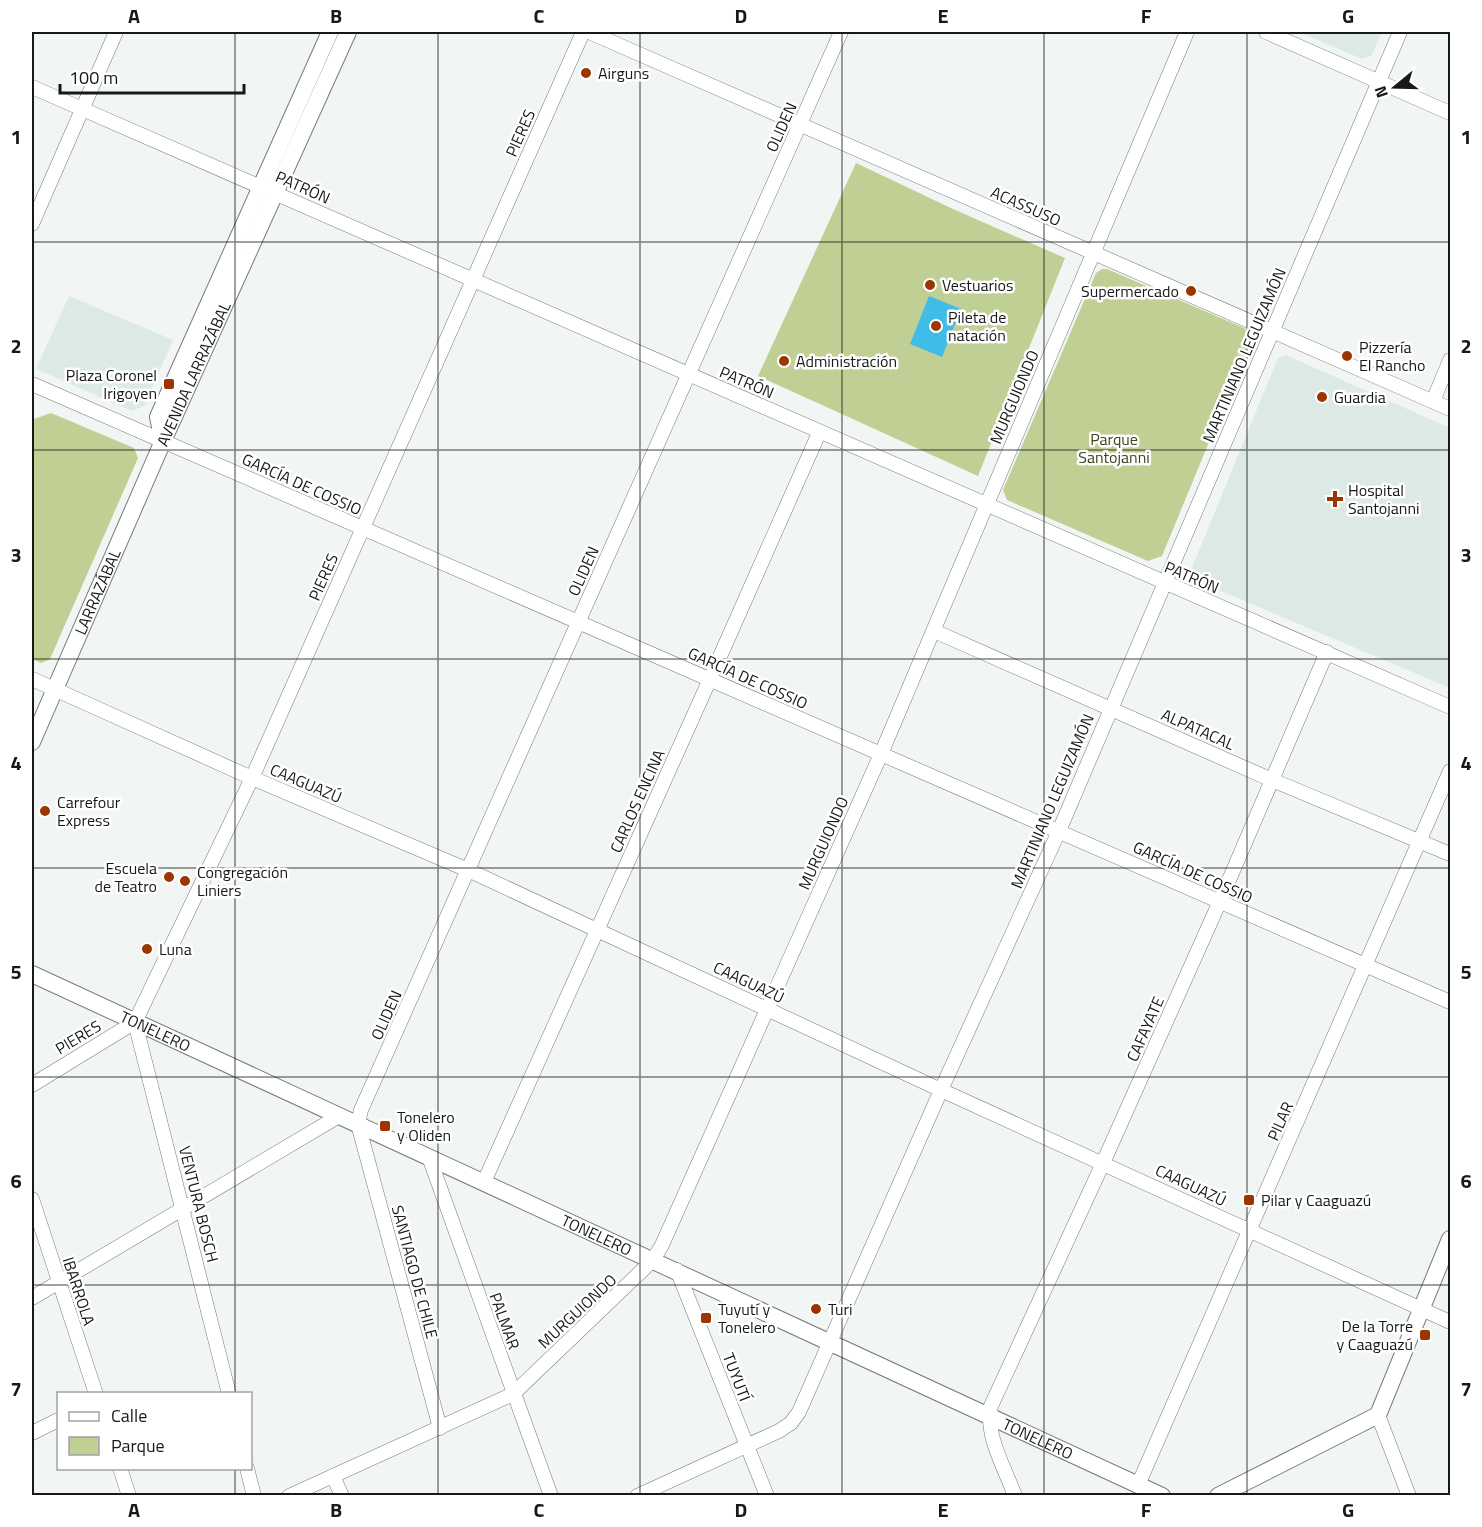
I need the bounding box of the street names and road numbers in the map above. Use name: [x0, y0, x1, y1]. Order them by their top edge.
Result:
street label: OLIDEN: [759, 98, 803, 156]
street label: PIERES: [499, 105, 541, 161]
street label: PATRÓN: [272, 164, 334, 210]
street label: ACASSUSO: [987, 180, 1065, 232]
street label: MARTINIANO LEGUIZAMÓN: [1196, 264, 1292, 446]
street label: AVENIDA LARRAZÁBAL: [150, 297, 237, 450]
street label: MURGUIONDO: [983, 346, 1045, 448]
street label: PATRÓN: [716, 360, 778, 404]
street label: GARCÍA DE COSSIO: [238, 447, 366, 521]
street label: OLIDEN: [561, 542, 605, 600]
street label: LARRAZÁBAL: [68, 545, 127, 638]
street label: PIERES: [302, 549, 344, 605]
street label: PATRÓN: [1161, 555, 1223, 599]
street label: GARCÍA DE COSSIO: [684, 641, 812, 715]
street label: ALPATACAL: [1158, 702, 1239, 756]
street label: MARTINIANO LEGUIZAMÓN: [1004, 710, 1100, 892]
street label: CARLOS ENCINA: [603, 745, 671, 857]
street label: CAAGUAZÚ: [266, 757, 346, 809]
street label: MURGUIONDO: [792, 792, 854, 894]
street label: GARCÍA DE COSSIO: [1129, 835, 1257, 909]
street label: CAAGUAZÚ: [709, 955, 789, 1009]
street label: OLIDEN: [364, 986, 408, 1044]
street label: CAFAYATE: [1120, 993, 1170, 1065]
street label: TONELERO: [116, 1004, 195, 1058]
street label: PIERES: [51, 1014, 105, 1060]
street label: PILAR: [1261, 1097, 1299, 1144]
street label: VENTURA BOSCH: [173, 1143, 225, 1265]
street label: CAAGUAZÚ: [1151, 1158, 1231, 1212]
street label: SANTIAGO DE CHILE: [386, 1203, 444, 1341]
street label: TONELERO: [557, 1208, 636, 1262]
street label: IBARROLA: [57, 1254, 101, 1329]
street label: MURGUIONDO: [532, 1268, 622, 1354]
street label: PALMAR: [484, 1289, 526, 1353]
street label: TUYUTÍ: [717, 1349, 758, 1406]
street label: TONELERO: [999, 1412, 1077, 1465]

